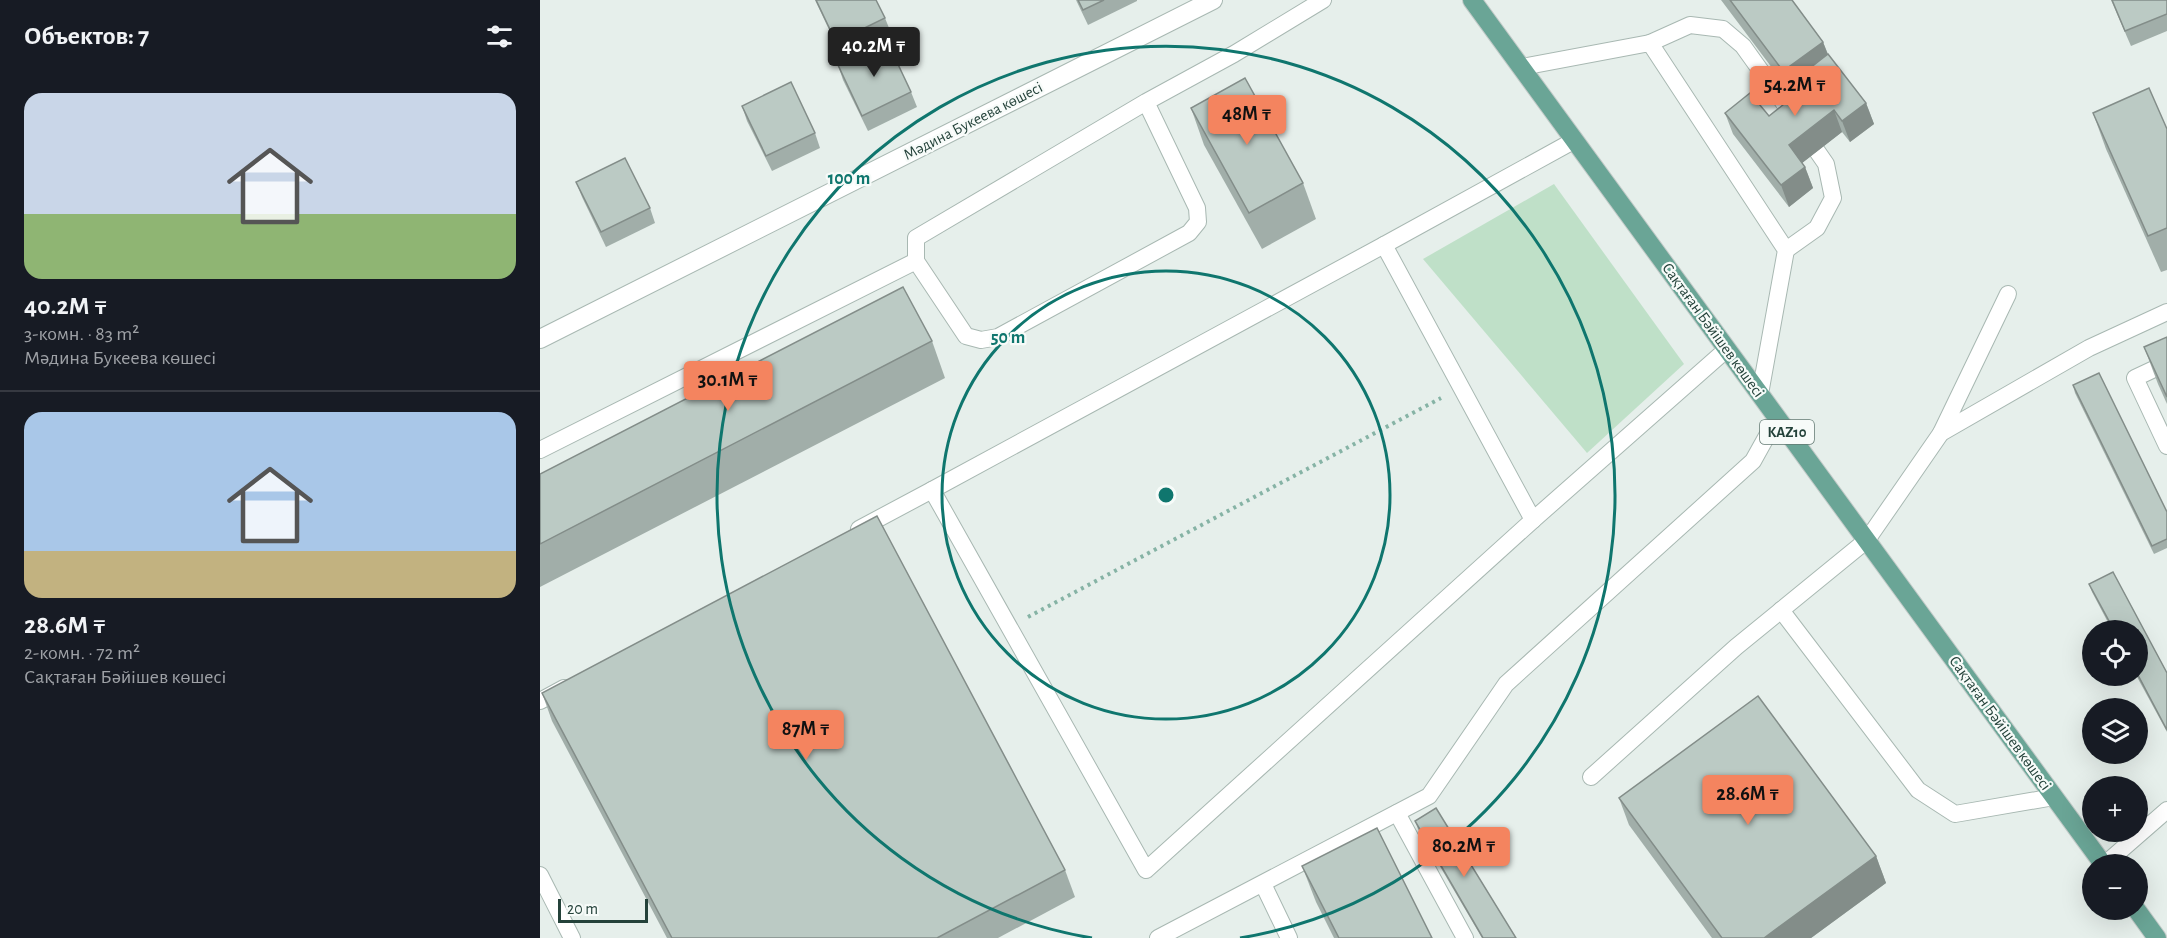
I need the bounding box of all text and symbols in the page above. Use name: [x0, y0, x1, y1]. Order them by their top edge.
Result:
icon: filters: [483, 20, 516, 53]
text: Объектов: 7: [24, 23, 149, 49]
pin: 40.2M ₸: [819, 27, 929, 78]
text: 40.2M ₸: [842, 36, 906, 56]
pin: 54.2M ₸: [1740, 66, 1850, 117]
text: 54.2M ₸: [1764, 75, 1826, 95]
street label: Мәдина Букеева көшесі: [901, 79, 1046, 164]
pin: 48M ₸: [1205, 95, 1289, 146]
text: 48M ₸: [1222, 104, 1272, 124]
icon: home: [216, 132, 324, 240]
text: 100 m: [828, 170, 870, 188]
street label: Сақтаған Бәйішев көшесі: [1659, 260, 1767, 400]
text: 40.2M ₸: [24, 293, 108, 319]
text: 3-комн. · 83 m²: [24, 324, 139, 344]
text: 50 m: [991, 329, 1025, 347]
text: Мәдина Букеева көшесі: [24, 348, 216, 368]
pin: 30.1M ₸: [673, 361, 783, 412]
text: 30.1M ₸: [698, 370, 758, 390]
road number: KAZ10: [1760, 420, 1814, 444]
icon: home: [216, 451, 324, 559]
centre of rings: [1156, 485, 1176, 505]
text: 28.6M ₸: [24, 612, 106, 638]
map controls: [2082, 620, 2148, 920]
button: locate: [2082, 620, 2148, 686]
text: 2-комн. · 72 m²: [24, 643, 140, 663]
street label: Сақтаған Бәйішев көшесі: [1946, 653, 2054, 793]
text: Сақтаған Бәйішев көшесі: [24, 667, 226, 687]
button: layers: [2082, 698, 2148, 764]
pin: 87M ₸: [764, 710, 848, 761]
text: 87M ₸: [782, 719, 830, 739]
pin: 28.6M ₸: [1693, 775, 1803, 826]
button: +: [2082, 776, 2148, 842]
text: 28.6M ₸: [1716, 784, 1780, 804]
pin: 80.2M ₸: [1409, 827, 1519, 878]
text: 80.2M ₸: [1432, 836, 1496, 856]
button: −: [2082, 854, 2148, 920]
scale bar: [558, 896, 648, 924]
text: 20 m: [567, 901, 598, 917]

